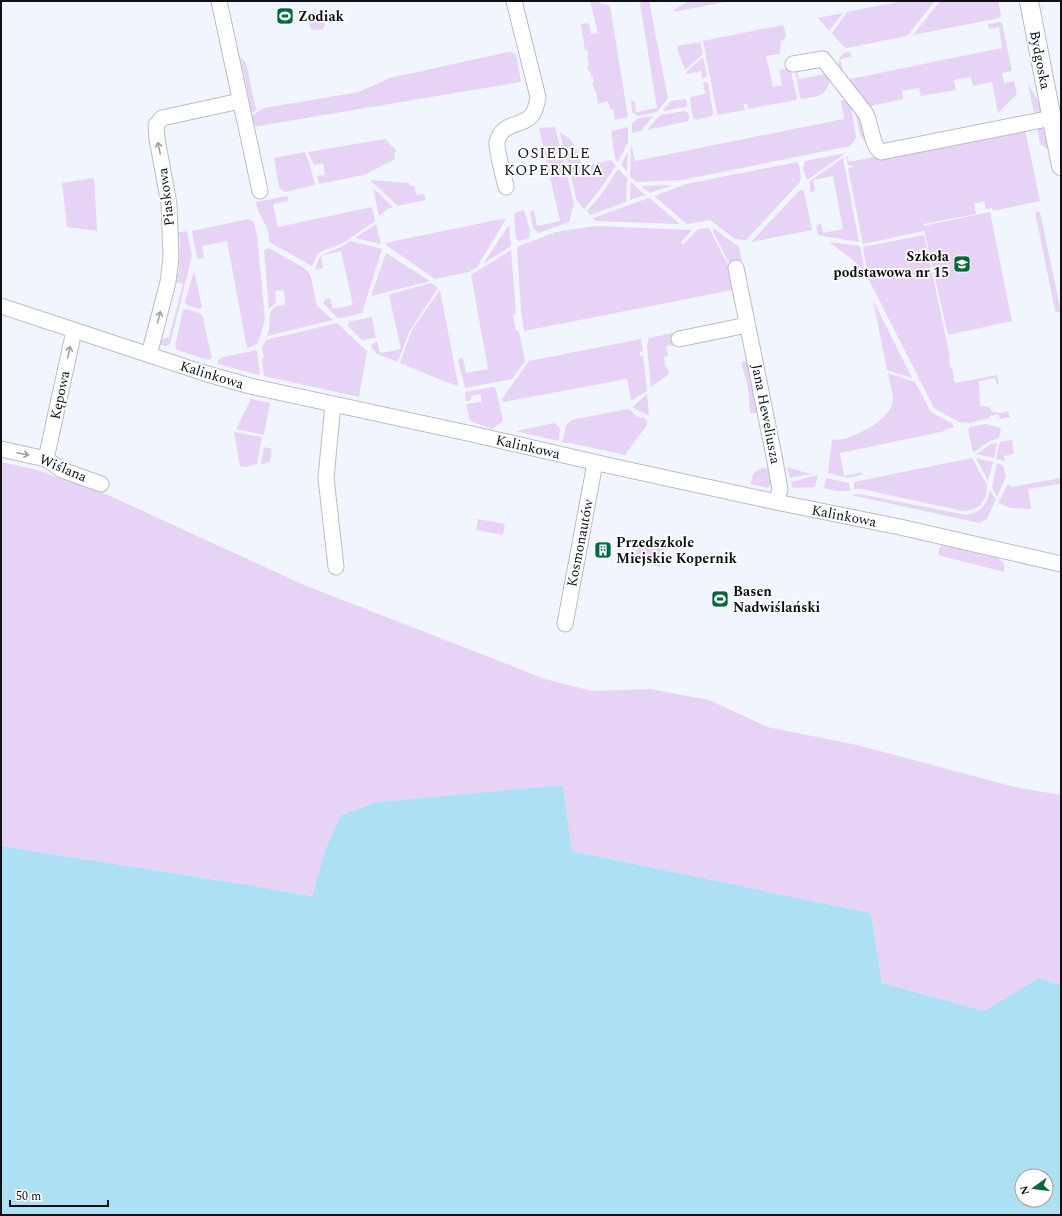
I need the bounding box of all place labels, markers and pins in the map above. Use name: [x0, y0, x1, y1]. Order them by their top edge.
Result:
sports icon: Zodiak: [275, 6, 295, 26]
place label: Zodiak: [298, 6, 345, 27]
place label: Szkoła podstawowa nr 15: [833, 246, 950, 283]
school or university icon: Szkoła podstawowa nr 15: [952, 254, 972, 274]
place label: Przedszkole Miejskie Kopernik: [616, 532, 738, 569]
building icon: Przedszkole Miejskie Kopernik: [593, 540, 613, 560]
place label: Basen Nadwiślański: [733, 581, 821, 618]
sports icon: Basen Nadwiślański: [710, 589, 730, 609]

